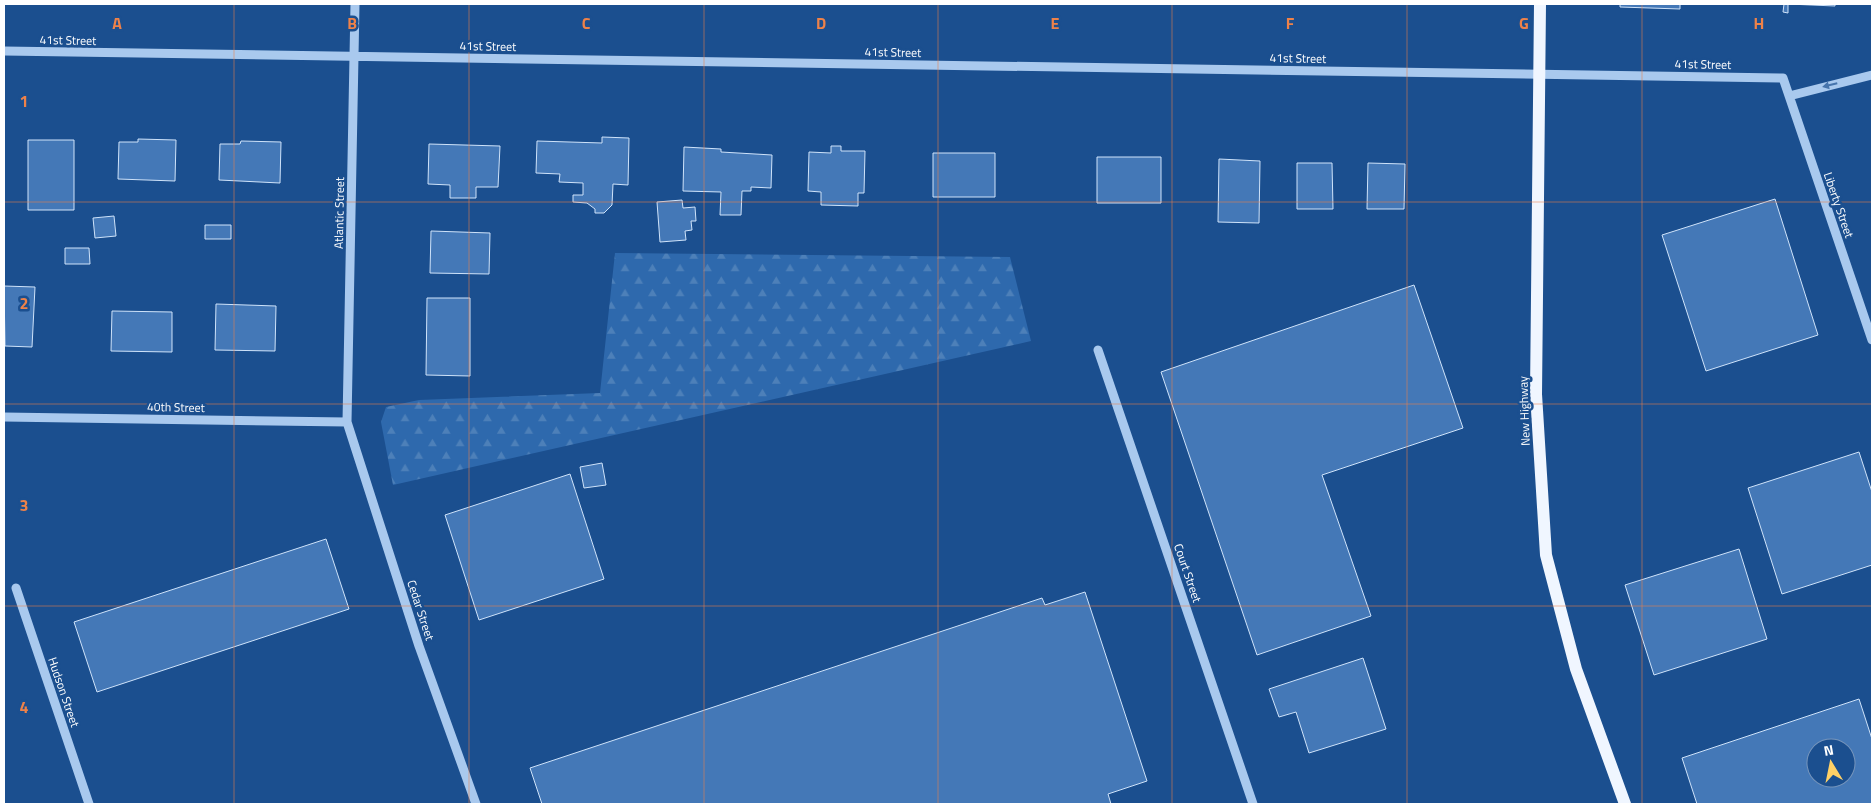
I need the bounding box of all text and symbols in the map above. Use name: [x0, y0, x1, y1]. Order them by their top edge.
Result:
text: A: [112, 11, 122, 35]
text: B: [347, 11, 357, 35]
text: C: [582, 11, 591, 35]
text: D: [816, 11, 826, 35]
text: E: [1051, 11, 1060, 35]
text: F: [1286, 11, 1295, 35]
text: G: [1519, 11, 1529, 35]
text: H: [1754, 11, 1764, 35]
street label: 41st Street: [39, 30, 97, 50]
street label: 41st Street: [459, 36, 517, 56]
street label: 41st Street: [864, 42, 922, 62]
street label: 41st Street: [1269, 48, 1327, 68]
street label: 41st Street: [1674, 54, 1732, 74]
one-way arrow: [1823, 81, 1838, 89]
text: 1: [20, 89, 28, 113]
street label: Liberty Street: [1819, 170, 1859, 241]
street label: Atlantic Street: [329, 176, 349, 249]
text: 2: [20, 291, 28, 315]
street label: New Highway: [1513, 376, 1535, 446]
street label: 40th Street: [147, 397, 206, 417]
text: 3: [20, 493, 28, 517]
street label: Court Street: [1169, 541, 1207, 606]
street label: Cedar Street: [402, 577, 440, 643]
street label: Hudson Street: [43, 655, 85, 730]
text: 4: [20, 695, 29, 719]
north arrow: [1806, 738, 1856, 788]
text: N: [1822, 739, 1835, 761]

